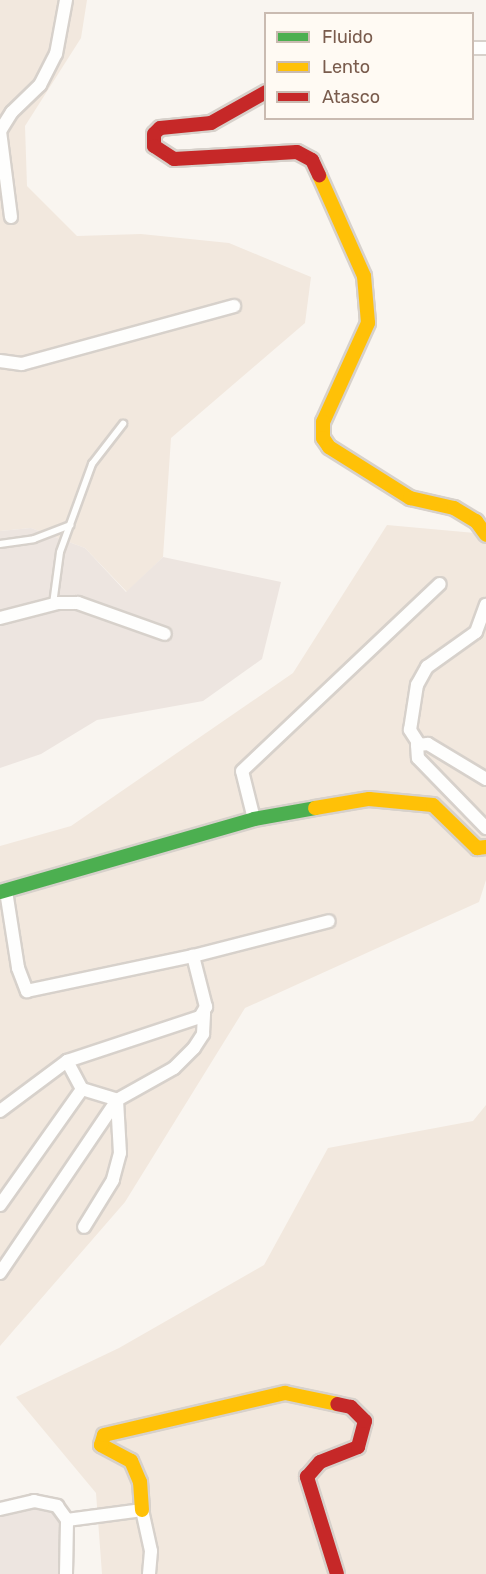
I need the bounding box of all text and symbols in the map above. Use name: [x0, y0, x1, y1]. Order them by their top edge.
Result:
legend: [264, 12, 474, 120]
text: Fluido: [322, 26, 373, 48]
text: Lento: [322, 56, 370, 78]
text: Atasco: [322, 86, 380, 108]

